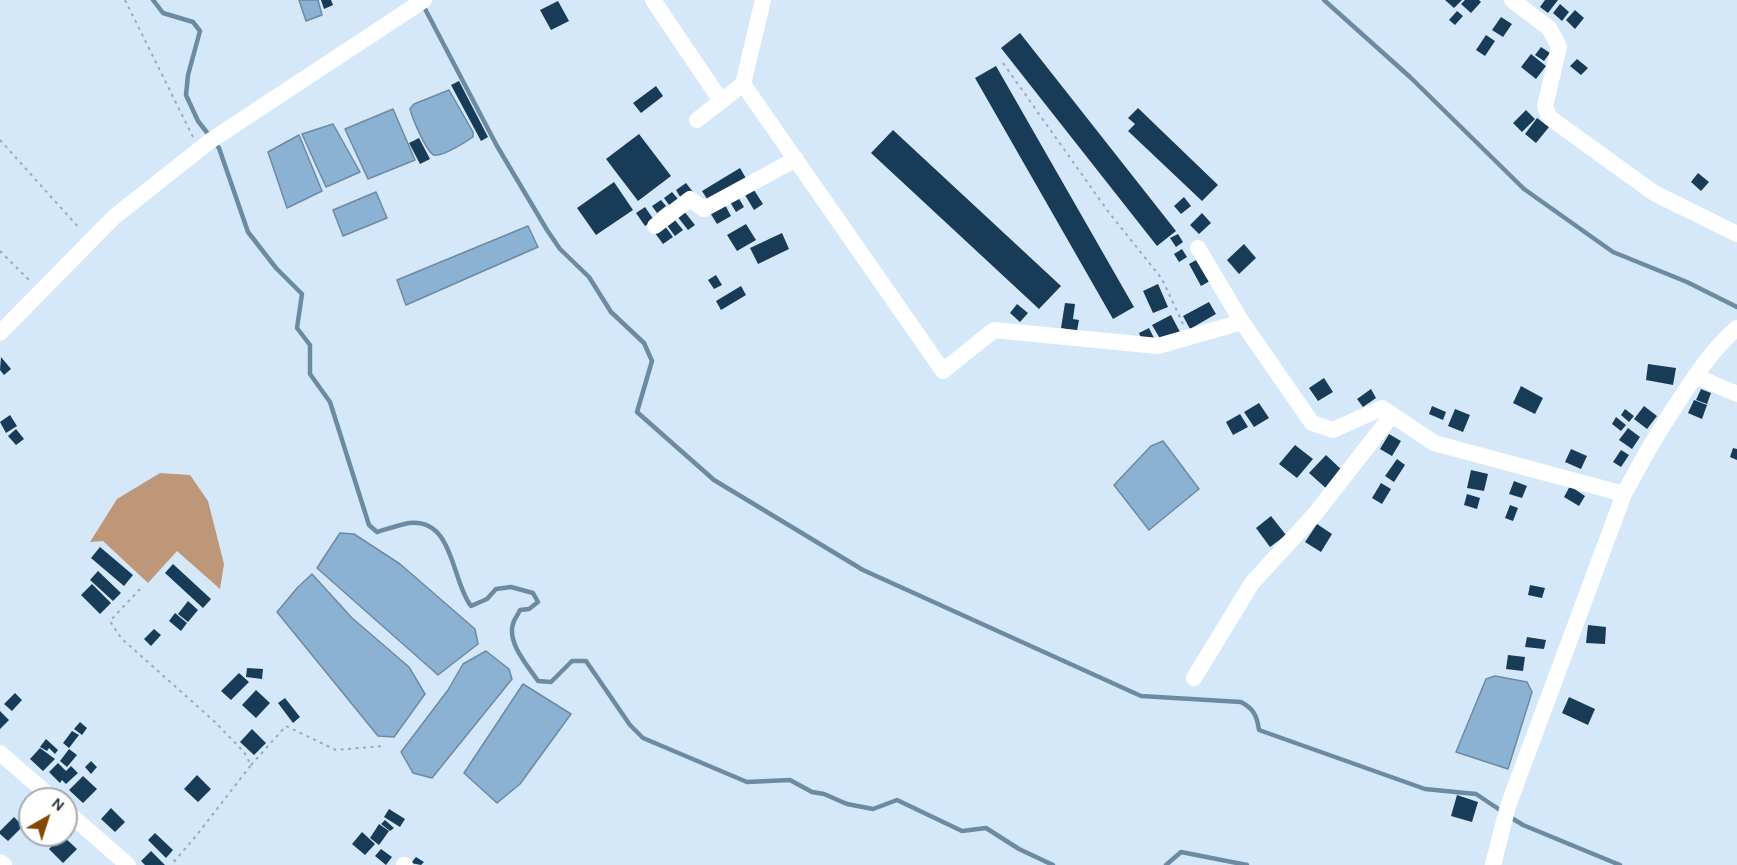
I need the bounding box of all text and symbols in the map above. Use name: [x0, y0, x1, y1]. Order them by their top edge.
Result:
north arrow: [18, 787, 78, 847]
text: N: [48, 793, 69, 815]

